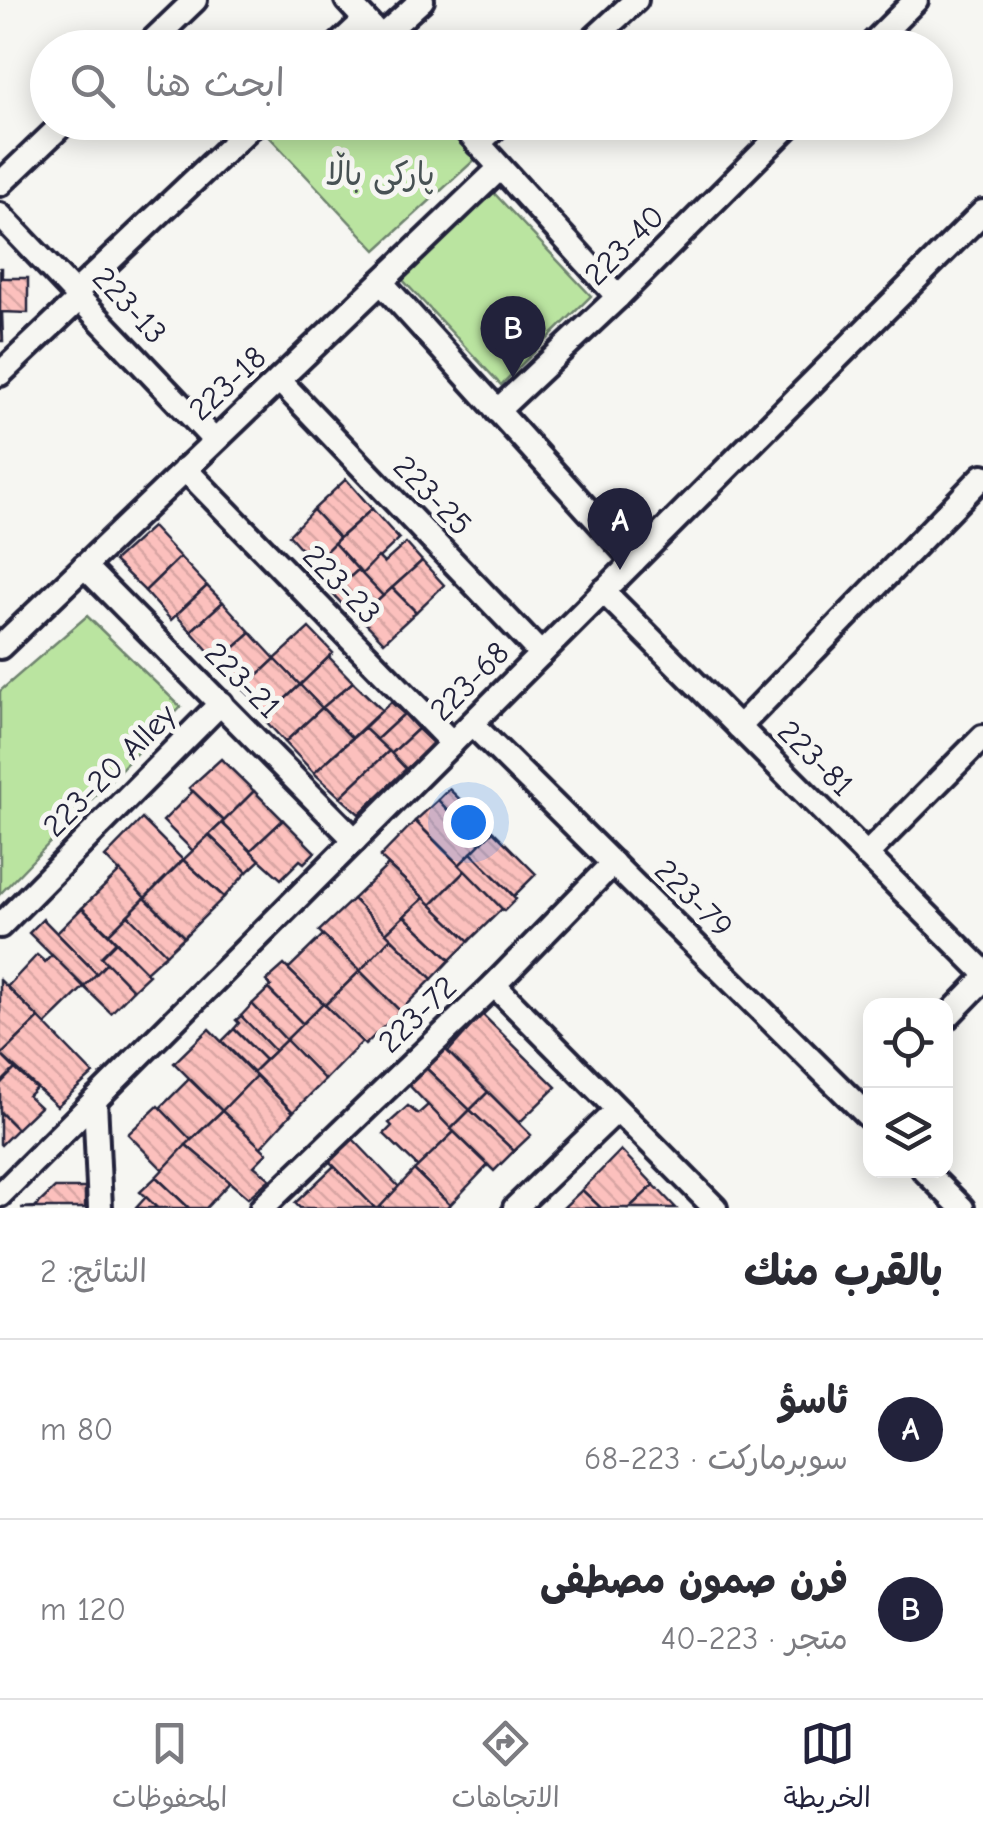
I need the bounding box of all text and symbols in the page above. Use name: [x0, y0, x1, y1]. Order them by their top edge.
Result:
search box: [30, 30, 953, 140]
icon: search: [65, 58, 120, 113]
text: ابحث هنا: [145, 62, 285, 106]
park label: پارکی باڵا: [325, 151, 435, 195]
street label: 223-40: [577, 198, 672, 293]
street label: 223-13: [85, 259, 174, 351]
pin: B: [480, 296, 546, 378]
street label: 223-18: [181, 339, 273, 428]
street label: 223-25: [386, 448, 480, 543]
pin: A: [588, 488, 652, 570]
street label: 223-23: [295, 537, 388, 632]
street label: 223-68: [422, 634, 517, 729]
street label: 223-21: [197, 635, 288, 726]
street label: 223-20 Alley: [35, 696, 184, 844]
street label: 223-81: [770, 713, 861, 804]
your location: [443, 797, 494, 848]
street label: 223-79: [647, 852, 740, 945]
street label: 223-72: [371, 968, 464, 1060]
map controls: [863, 998, 953, 1178]
button: locate: [863, 998, 953, 1088]
button: layers: [863, 1088, 953, 1178]
text: بالقرب منك: [744, 1247, 943, 1296]
text: النتائج: 2: [40, 1253, 147, 1290]
text: ئاسؤ: [779, 1379, 848, 1423]
text: 80 m: [40, 1411, 113, 1448]
text: A: [902, 1411, 919, 1448]
text: سوبرماركت · 223-68: [584, 1440, 848, 1477]
text: فرن صمون مصطفى: [540, 1559, 848, 1603]
text: 120 m: [40, 1591, 126, 1628]
text: B: [901, 1591, 920, 1628]
text: متجر · 223-40: [661, 1620, 848, 1657]
tab: المحفوظات: [112, 1716, 227, 1822]
tab: الاتجاهات: [451, 1716, 560, 1822]
tab: الخريطة: [784, 1716, 871, 1822]

